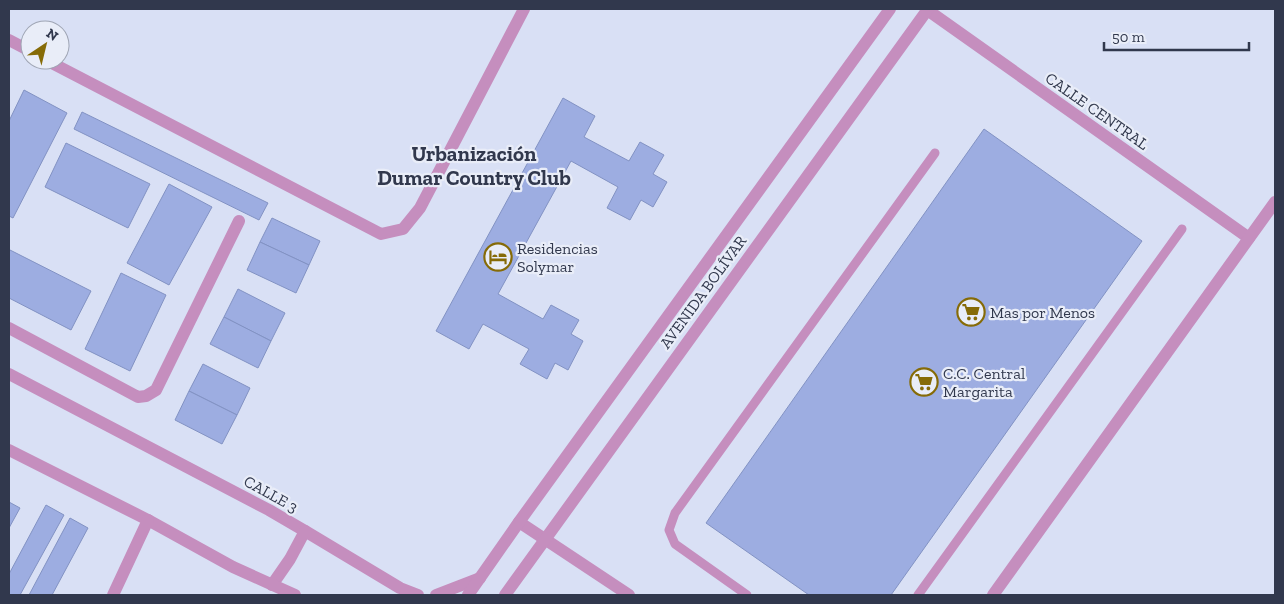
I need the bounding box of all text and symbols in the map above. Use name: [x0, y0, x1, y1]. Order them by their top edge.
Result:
north arrow: [20, 20, 70, 70]
scale bar: [1104, 20, 1249, 52]
text: N: [43, 25, 62, 45]
text: 50 m: [1112, 28, 1145, 46]
street label: CALLE CENTRAL: [1042, 68, 1152, 154]
district label: Urbanización Dumar Country Club: [377, 141, 571, 190]
street label: AVENIDA BOLÍVAR: [656, 232, 750, 352]
place label: Residencias Solymar: [517, 239, 598, 276]
hotel icon: Residencias Solymar: [483, 242, 513, 272]
supermarket icon: Mas por Menos: [956, 297, 986, 327]
place label: Mas por Menos: [990, 303, 1095, 322]
place label: C.C. Central Margarita: [943, 364, 1025, 401]
supermarket icon: C.C. Central Margarita: [909, 367, 939, 397]
street label: CALLE 3: [241, 471, 302, 517]

